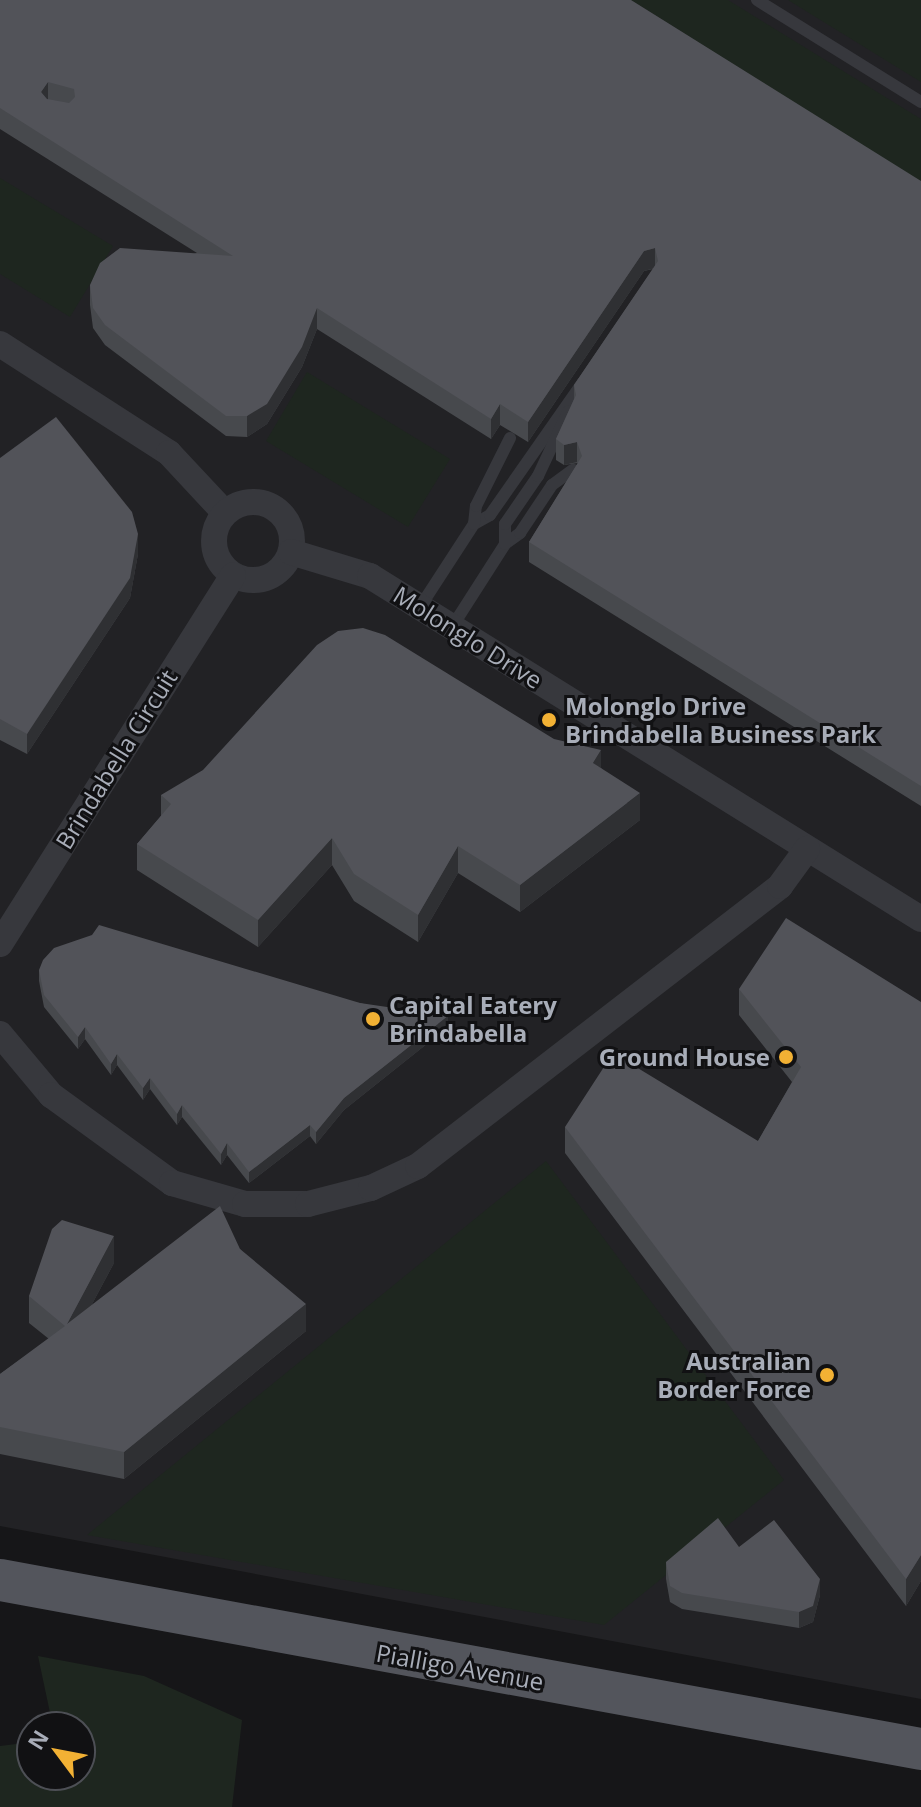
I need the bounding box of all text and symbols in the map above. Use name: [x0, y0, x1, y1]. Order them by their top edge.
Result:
street label: Molonglo Drive: [388, 580, 548, 694]
street label: Brindabella Circuit: [49, 664, 183, 854]
place label: Molonglo Drive Brindabella Business Park: [565, 692, 876, 748]
marker: Molonglo Drive Brindabella Business Park: [540, 711, 558, 729]
place label: Capital Eatery Brindabella: [389, 991, 557, 1047]
marker: Capital Eatery Brindabella: [364, 1010, 382, 1028]
place label: Ground House: [599, 1043, 770, 1071]
marker: Ground House: [777, 1048, 795, 1066]
place label: Australian Border Force: [657, 1347, 811, 1403]
marker: Australian Border Force: [818, 1366, 836, 1384]
street label: Pialligo Avenue: [374, 1638, 546, 1696]
north arrow: [16, 1711, 96, 1791]
text: N: [20, 1724, 55, 1755]

